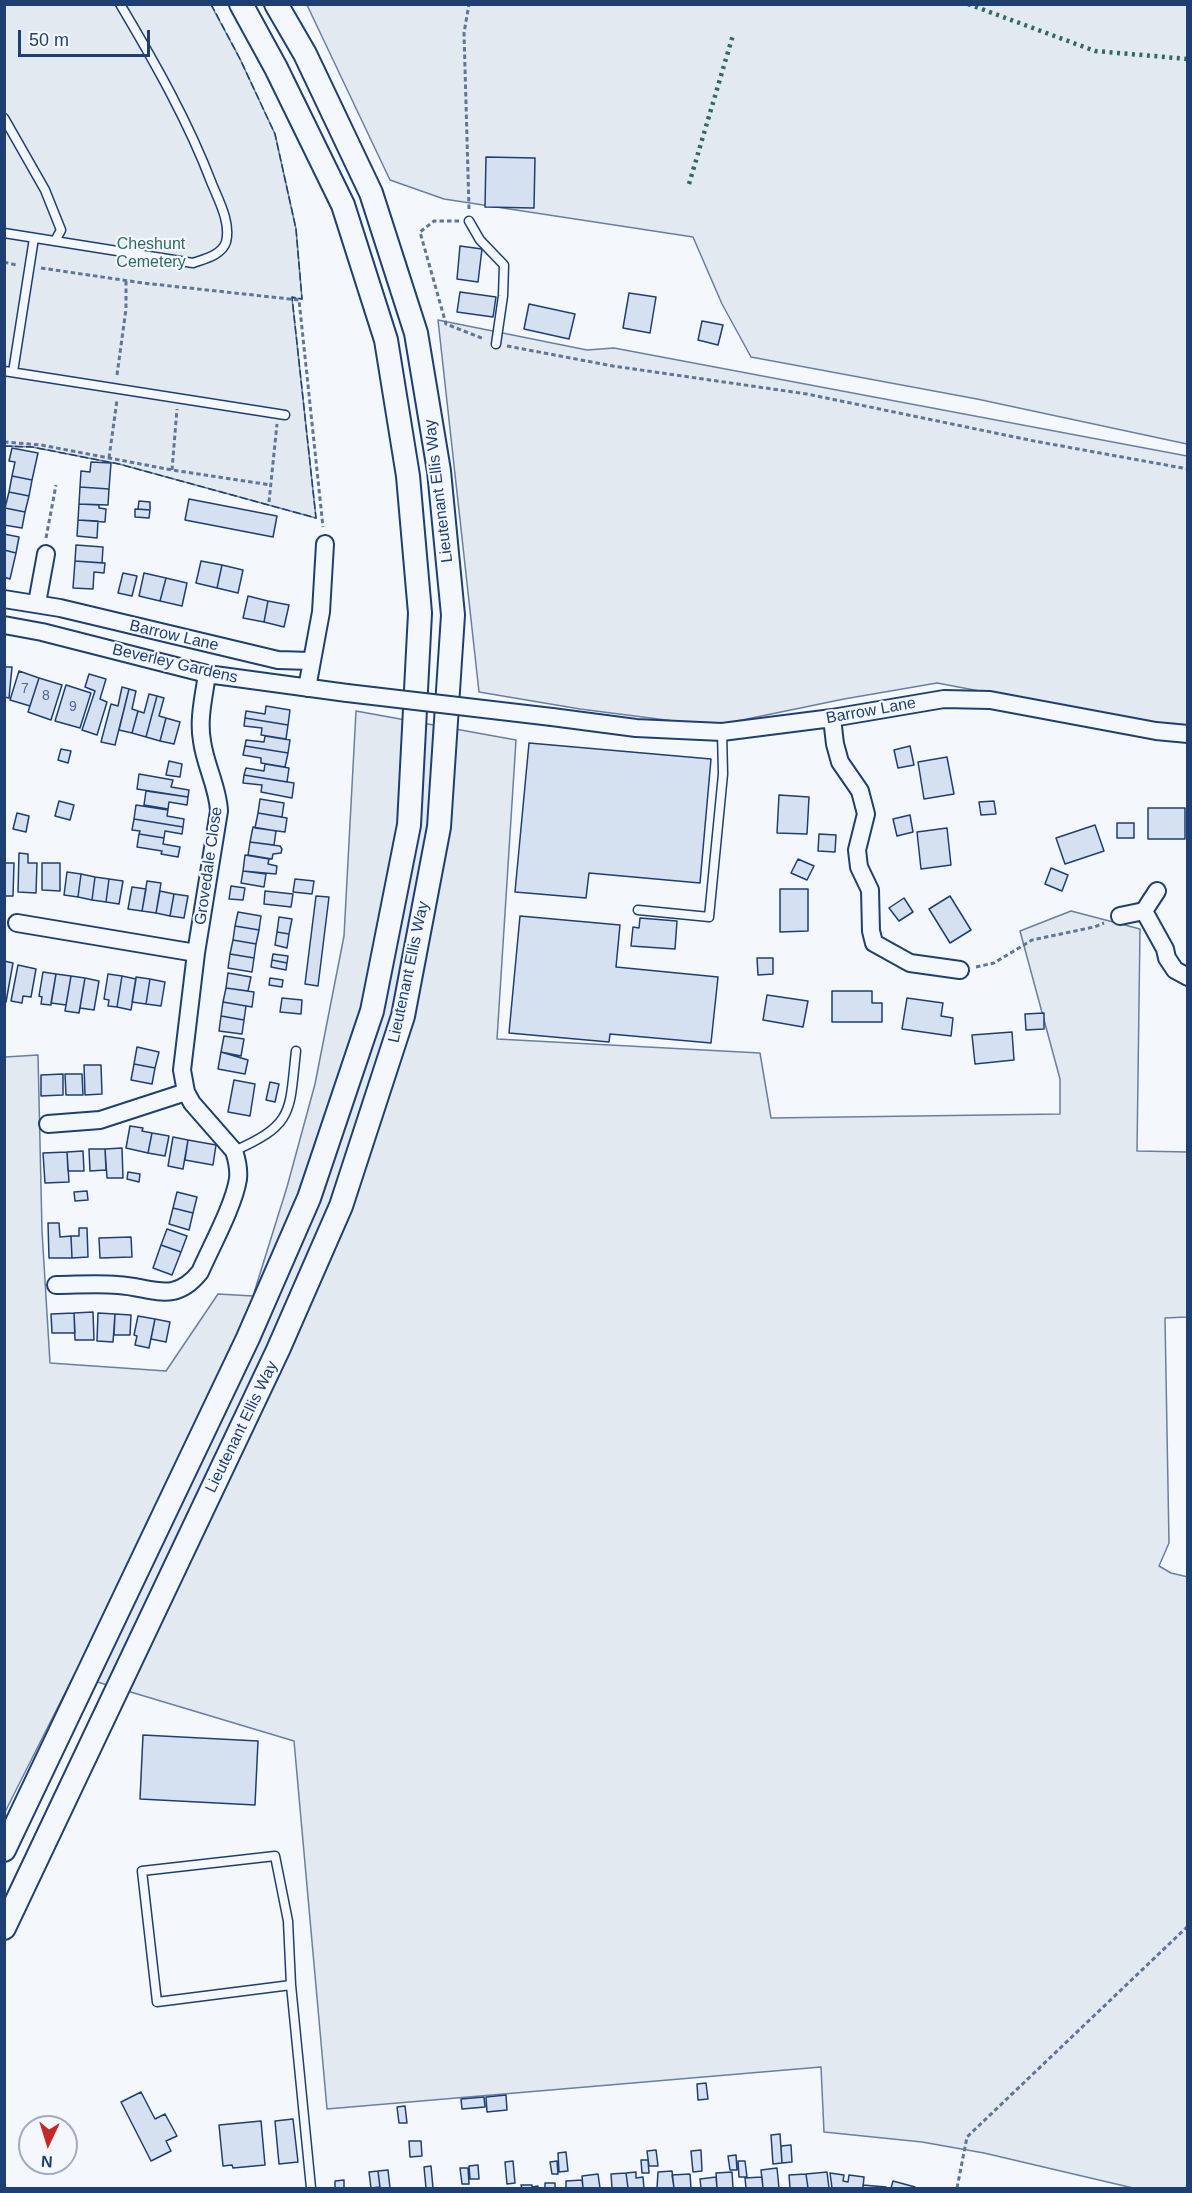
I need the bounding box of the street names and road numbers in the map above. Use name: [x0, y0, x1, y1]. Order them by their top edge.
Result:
street label: Lieutenant Ellis Way: [421, 418, 457, 564]
street label: Barrow Lane: [128, 616, 220, 656]
street label: Beverley Gardens: [110, 640, 240, 688]
street label: Barrow Lane: [825, 694, 917, 728]
street label: Grovedale Close: [191, 806, 227, 926]
street label: Lieutenant Ellis Way: [385, 899, 433, 1045]
street label: Lieutenant Ellis Way: [202, 1358, 282, 1496]

